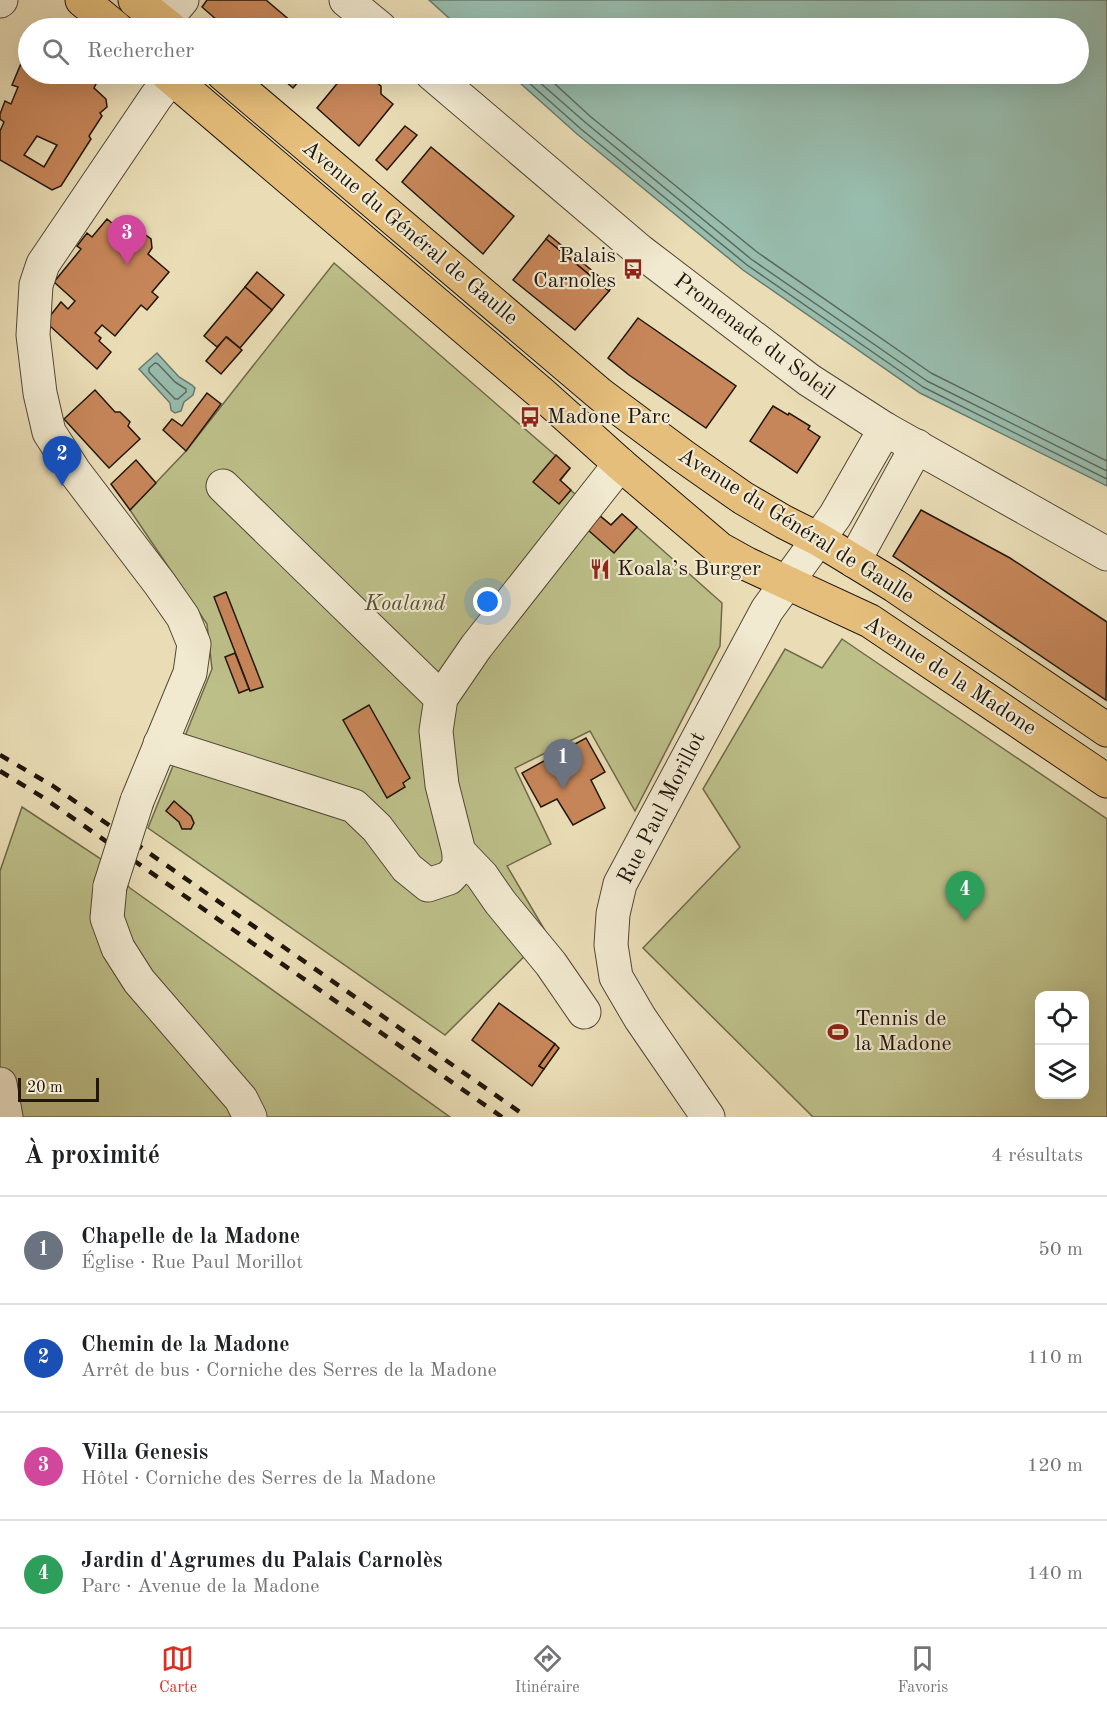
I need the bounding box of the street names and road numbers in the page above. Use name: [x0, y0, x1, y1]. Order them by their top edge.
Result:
street label: Avenue du Général de Gaulle: [298, 137, 522, 329]
street label: Promenade du Soleil: [670, 270, 838, 404]
street label: Avenue du Général de Gaulle: [674, 444, 918, 608]
street label: Avenue de la Madone: [860, 612, 1040, 740]
street label: Rue Paul Morillot: [614, 728, 710, 888]

